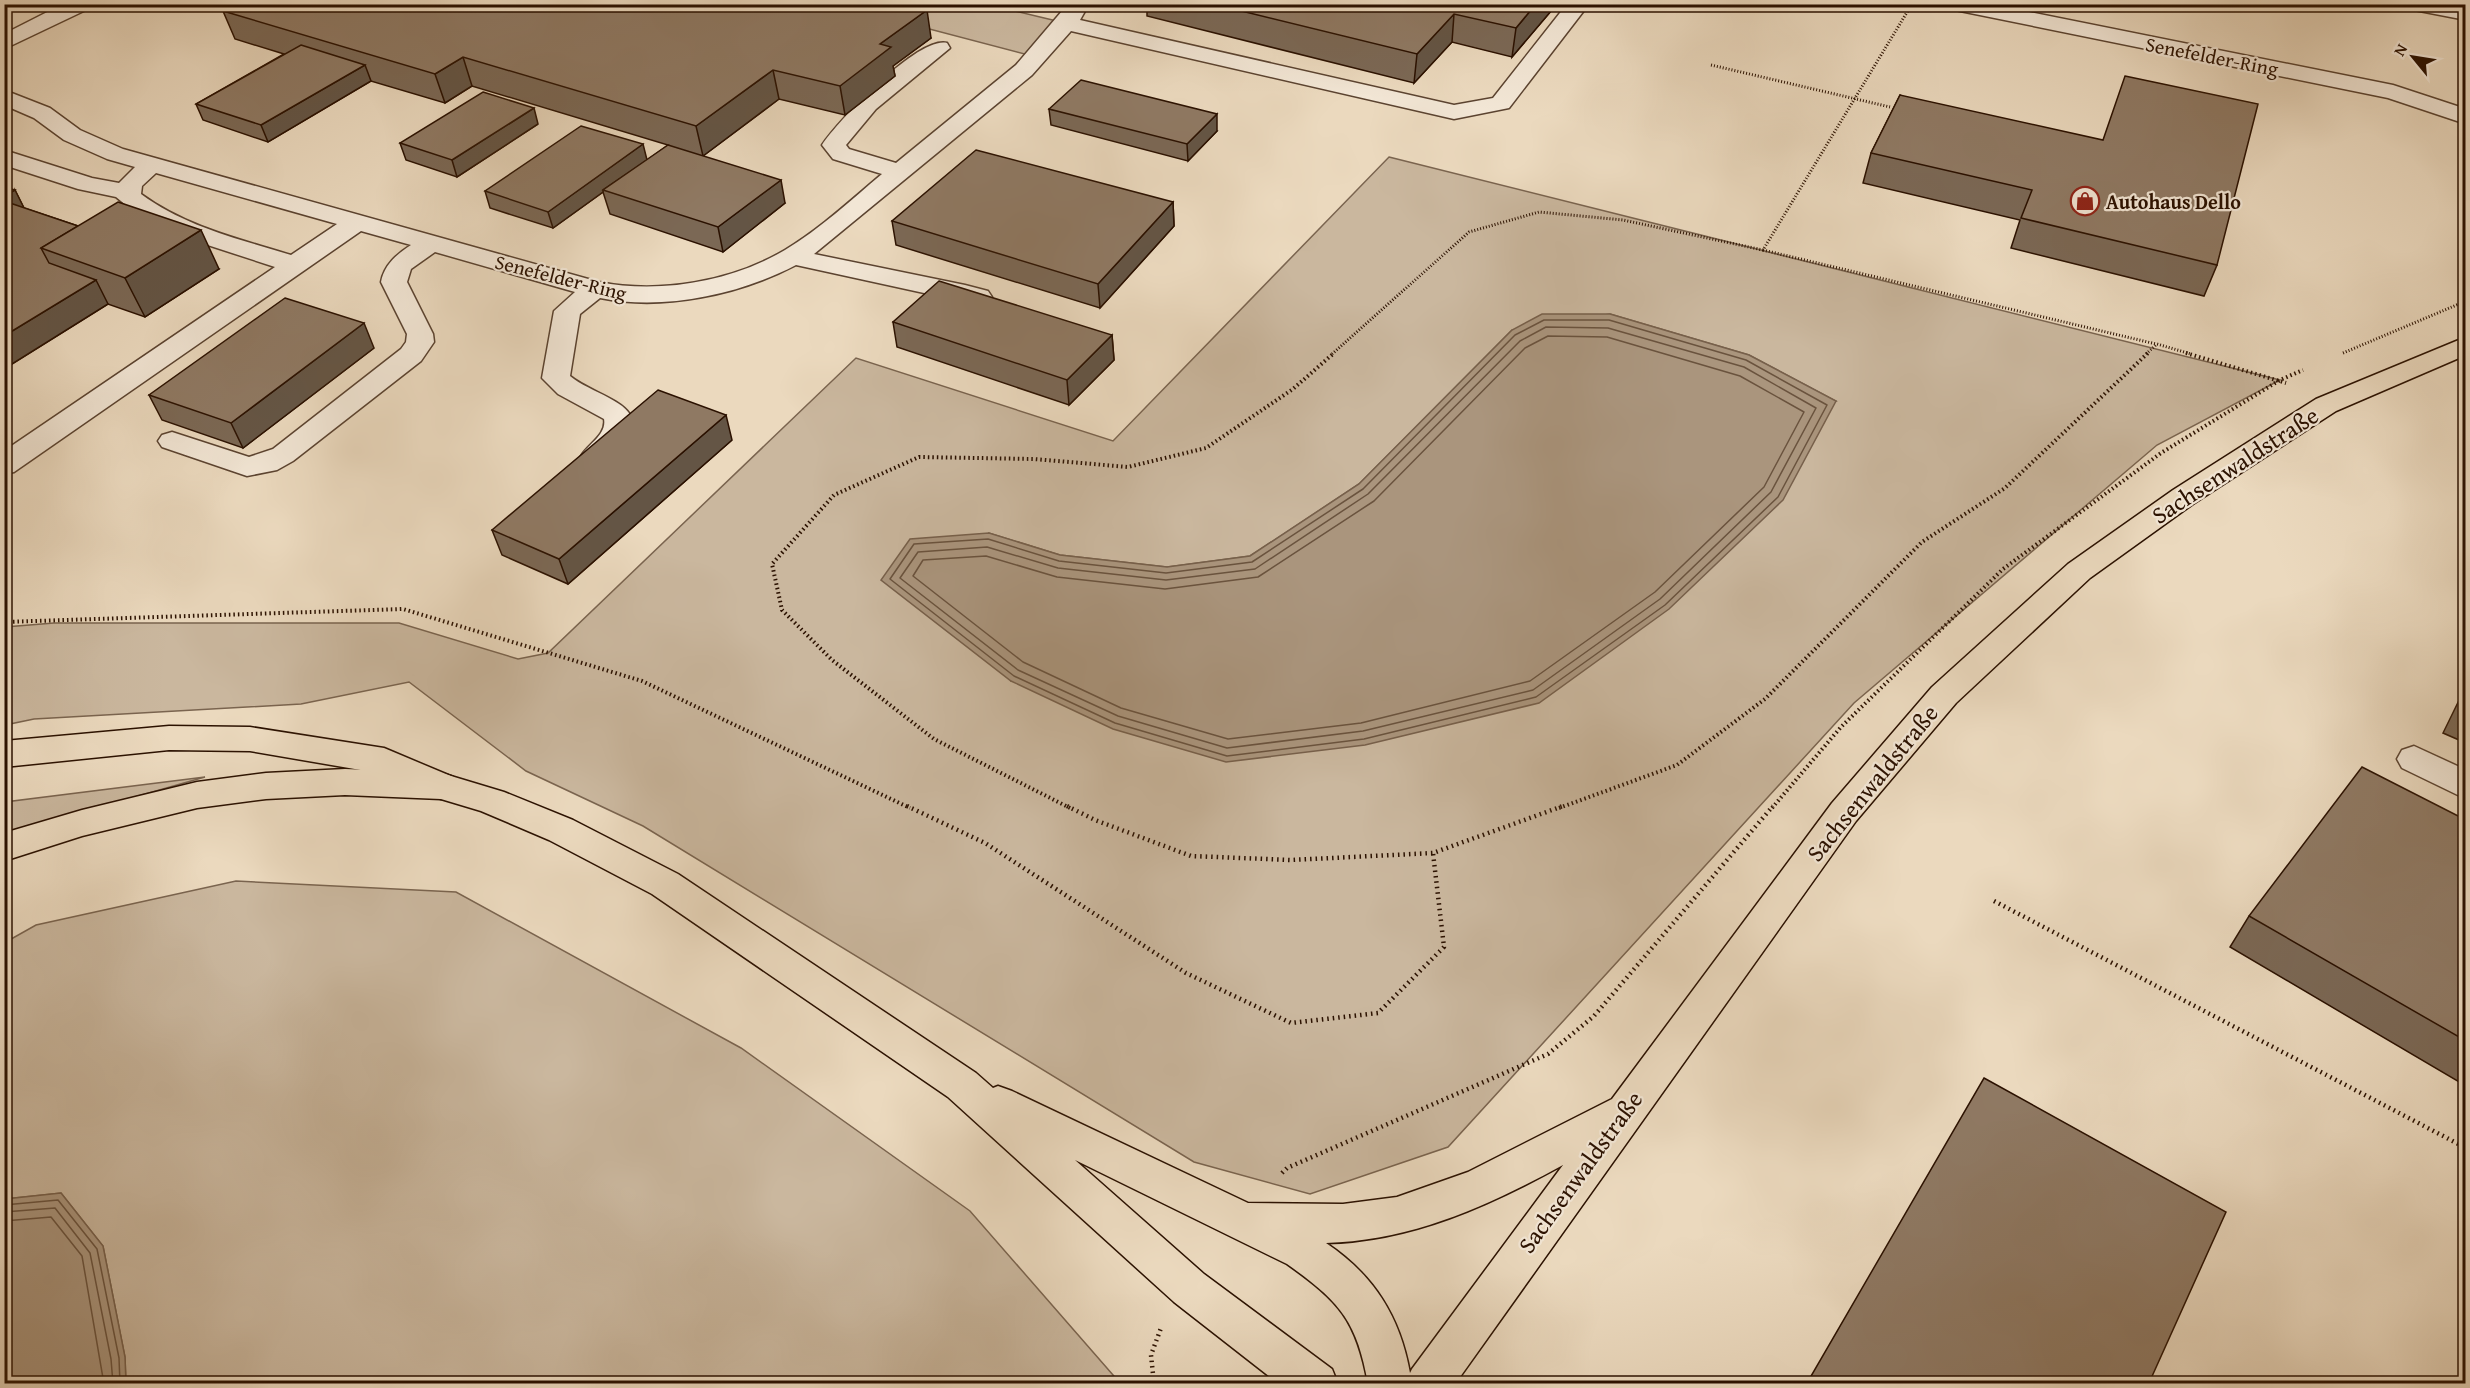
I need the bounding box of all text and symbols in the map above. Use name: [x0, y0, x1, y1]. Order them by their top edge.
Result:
north arrow: [2383, 27, 2443, 87]
street label: Senefelder-Ring: [2143, 29, 2281, 83]
text: N: [2387, 39, 2413, 60]
shop icon: Autohaus Dello: [2069, 185, 2101, 217]
place label: Autohaus Dello: [2106, 187, 2241, 216]
street label: Senefelder-Ring: [492, 247, 630, 307]
street label: Sachsenwaldstraße: [2145, 398, 2325, 532]
street label: Sachsenwaldstraße: [1798, 697, 1946, 869]
street label: Sachsenwaldstraße: [1509, 1084, 1651, 1260]

